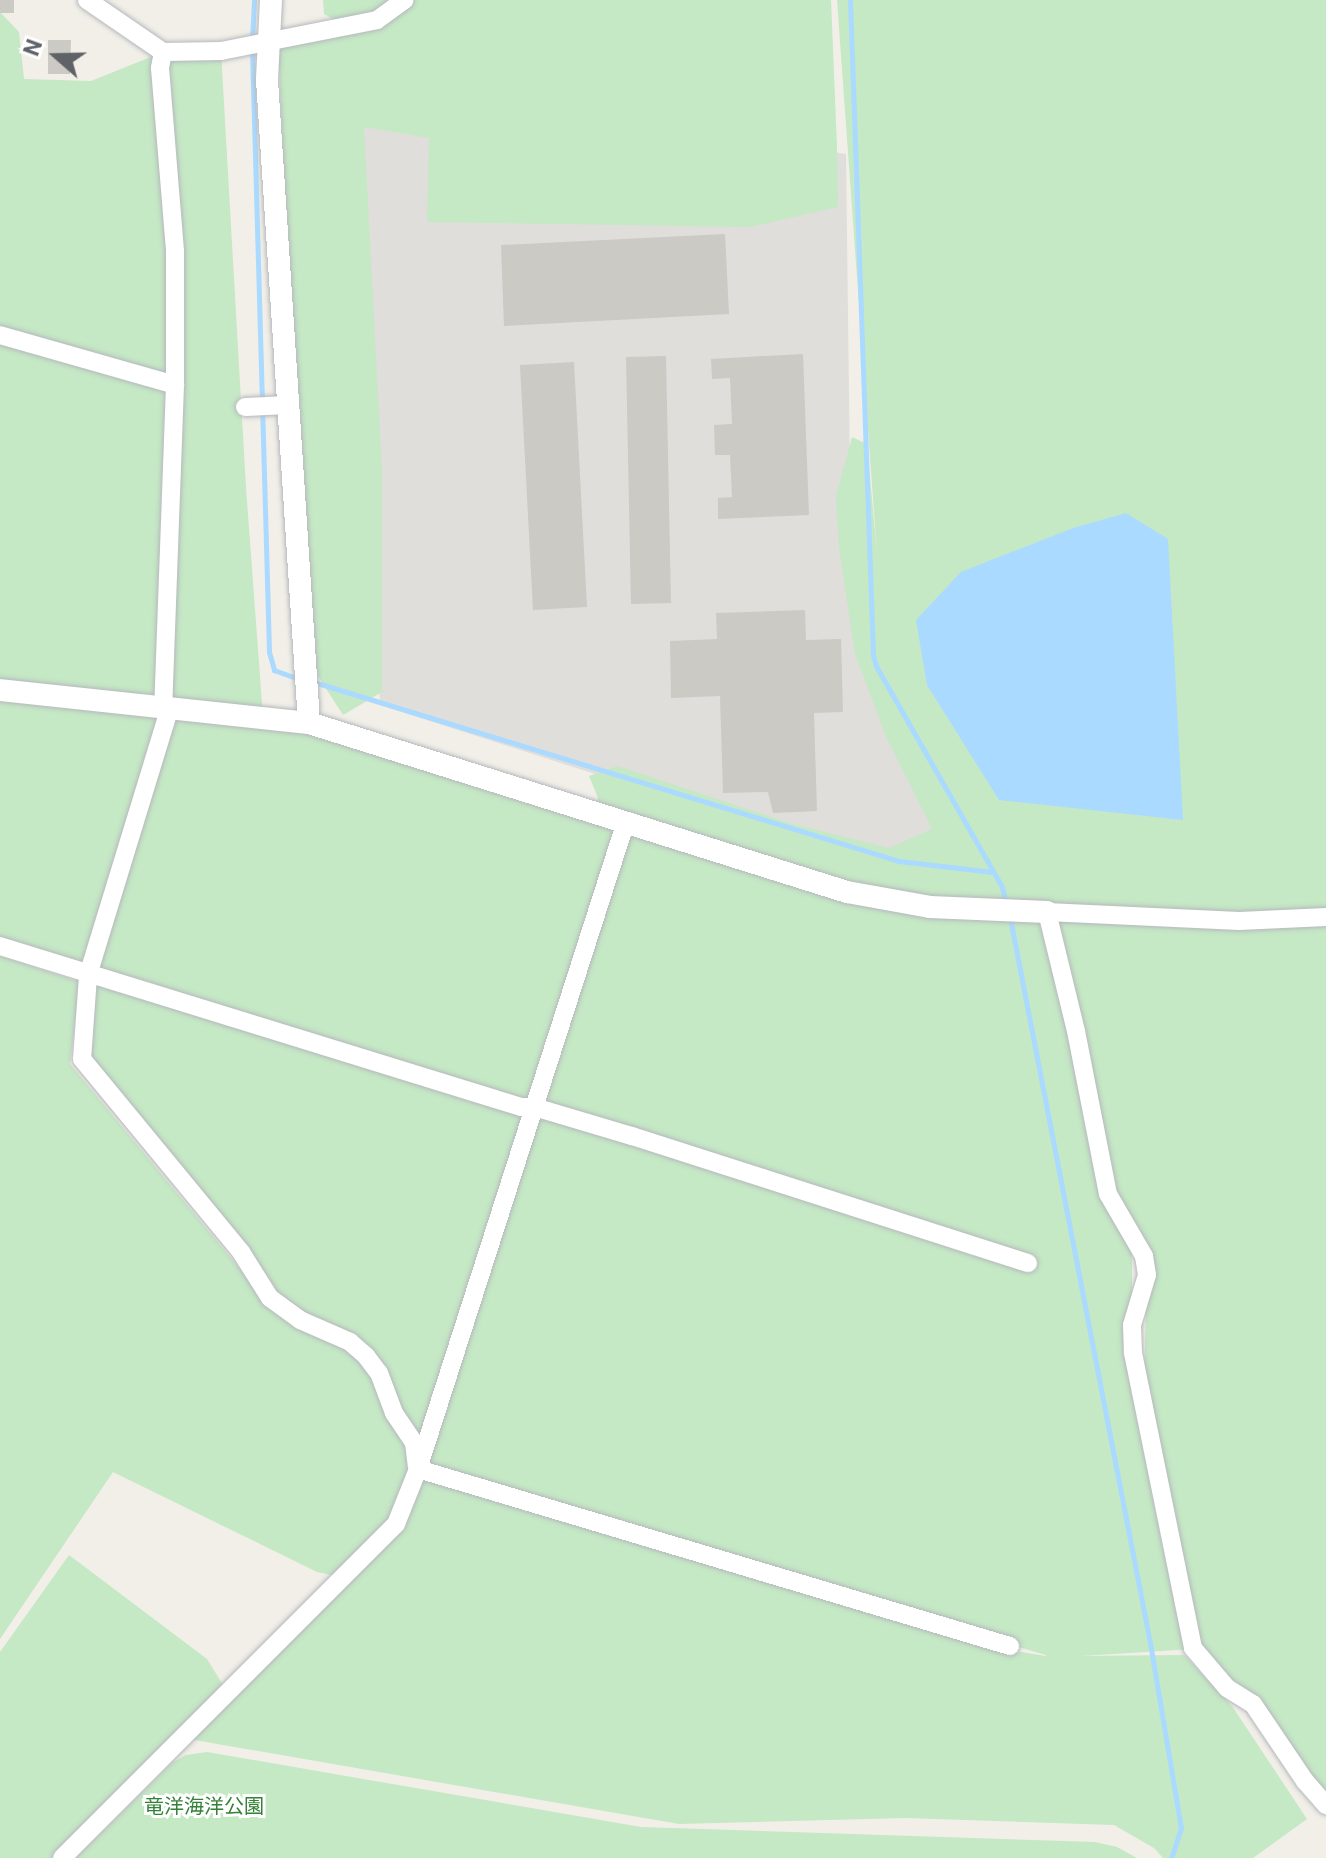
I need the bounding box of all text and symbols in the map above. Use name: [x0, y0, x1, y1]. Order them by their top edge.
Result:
north arrow: [16, 16, 96, 96]
text: N: [19, 36, 47, 59]
park label: 竜洋海洋公園: [144, 1794, 264, 1818]

